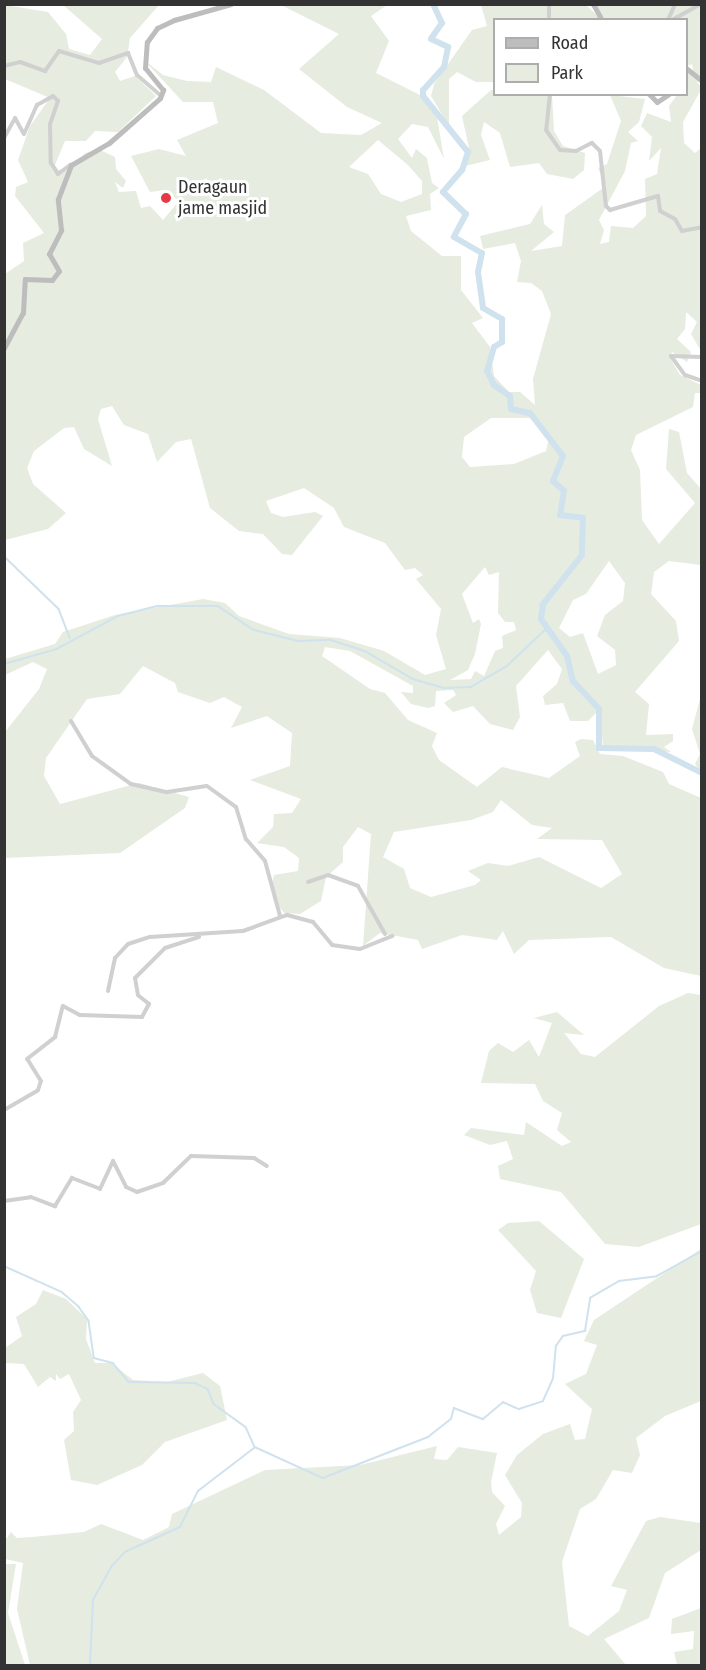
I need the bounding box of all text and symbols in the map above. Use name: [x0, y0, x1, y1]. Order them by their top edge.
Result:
legend: [493, 18, 688, 96]
text: Road: [551, 32, 588, 54]
text: Park: [551, 62, 583, 84]
place label: Deragaun jame masjid: [178, 177, 267, 219]
marker: Deragaun jame masjid: [159, 191, 173, 205]

